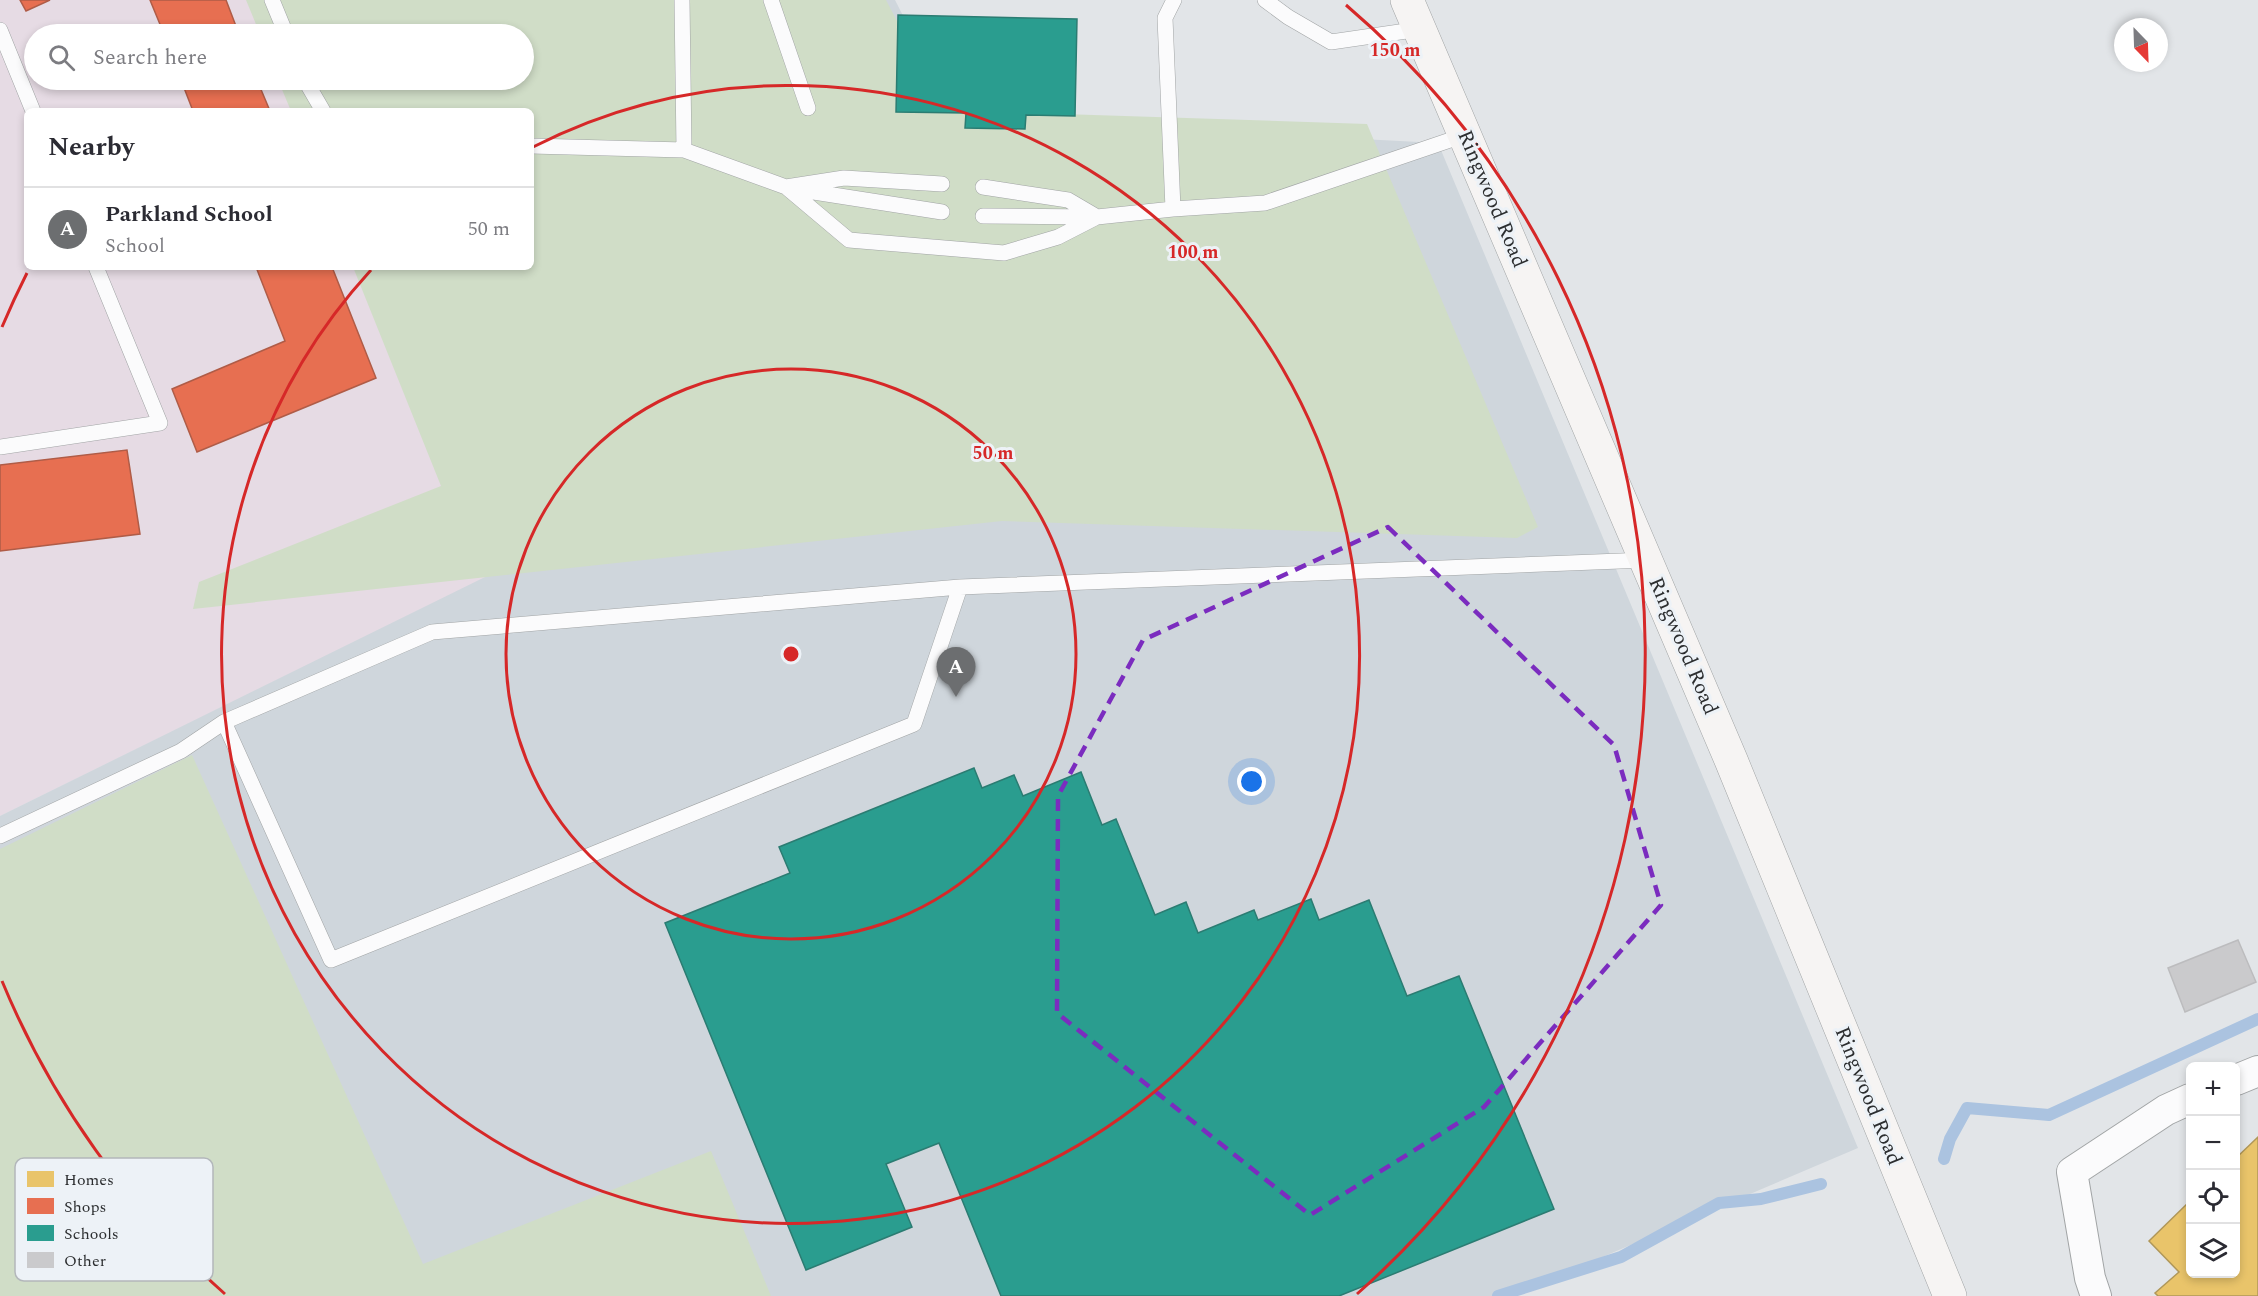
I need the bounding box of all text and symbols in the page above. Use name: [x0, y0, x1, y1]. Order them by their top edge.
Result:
north arrow: [2114, 18, 2168, 72]
search box: [24, 24, 534, 90]
text: 150 m: [1369, 37, 1421, 64]
icon: search: [45, 41, 78, 74]
text: Search here: [93, 41, 207, 74]
street label: Ringwood Road: [1449, 125, 1535, 273]
text: Nearby: [48, 127, 134, 167]
text: Parkland School: [105, 198, 273, 231]
text: A: [60, 214, 75, 244]
text: 50 m: [468, 214, 510, 244]
text: School: [105, 231, 165, 261]
text: 100 m: [1167, 239, 1219, 266]
text: 50 m: [973, 440, 1013, 467]
street label: Ringwood Road: [1640, 572, 1726, 720]
centre of rings: [781, 644, 801, 664]
pin: A: [936, 648, 976, 697]
your location: [1237, 767, 1266, 796]
street label: Ringwood Road: [1826, 1022, 1910, 1170]
map controls: [2186, 1062, 2240, 1278]
button: +: [2186, 1062, 2240, 1116]
button: −: [2186, 1116, 2240, 1170]
legend: [15, 1158, 213, 1281]
text: Homes: [64, 1168, 114, 1192]
button: locate: [2186, 1170, 2240, 1224]
text: Shops: [64, 1195, 106, 1219]
text: Schools: [64, 1222, 119, 1246]
button: layers: [2186, 1224, 2240, 1278]
text: Other: [64, 1249, 106, 1273]

